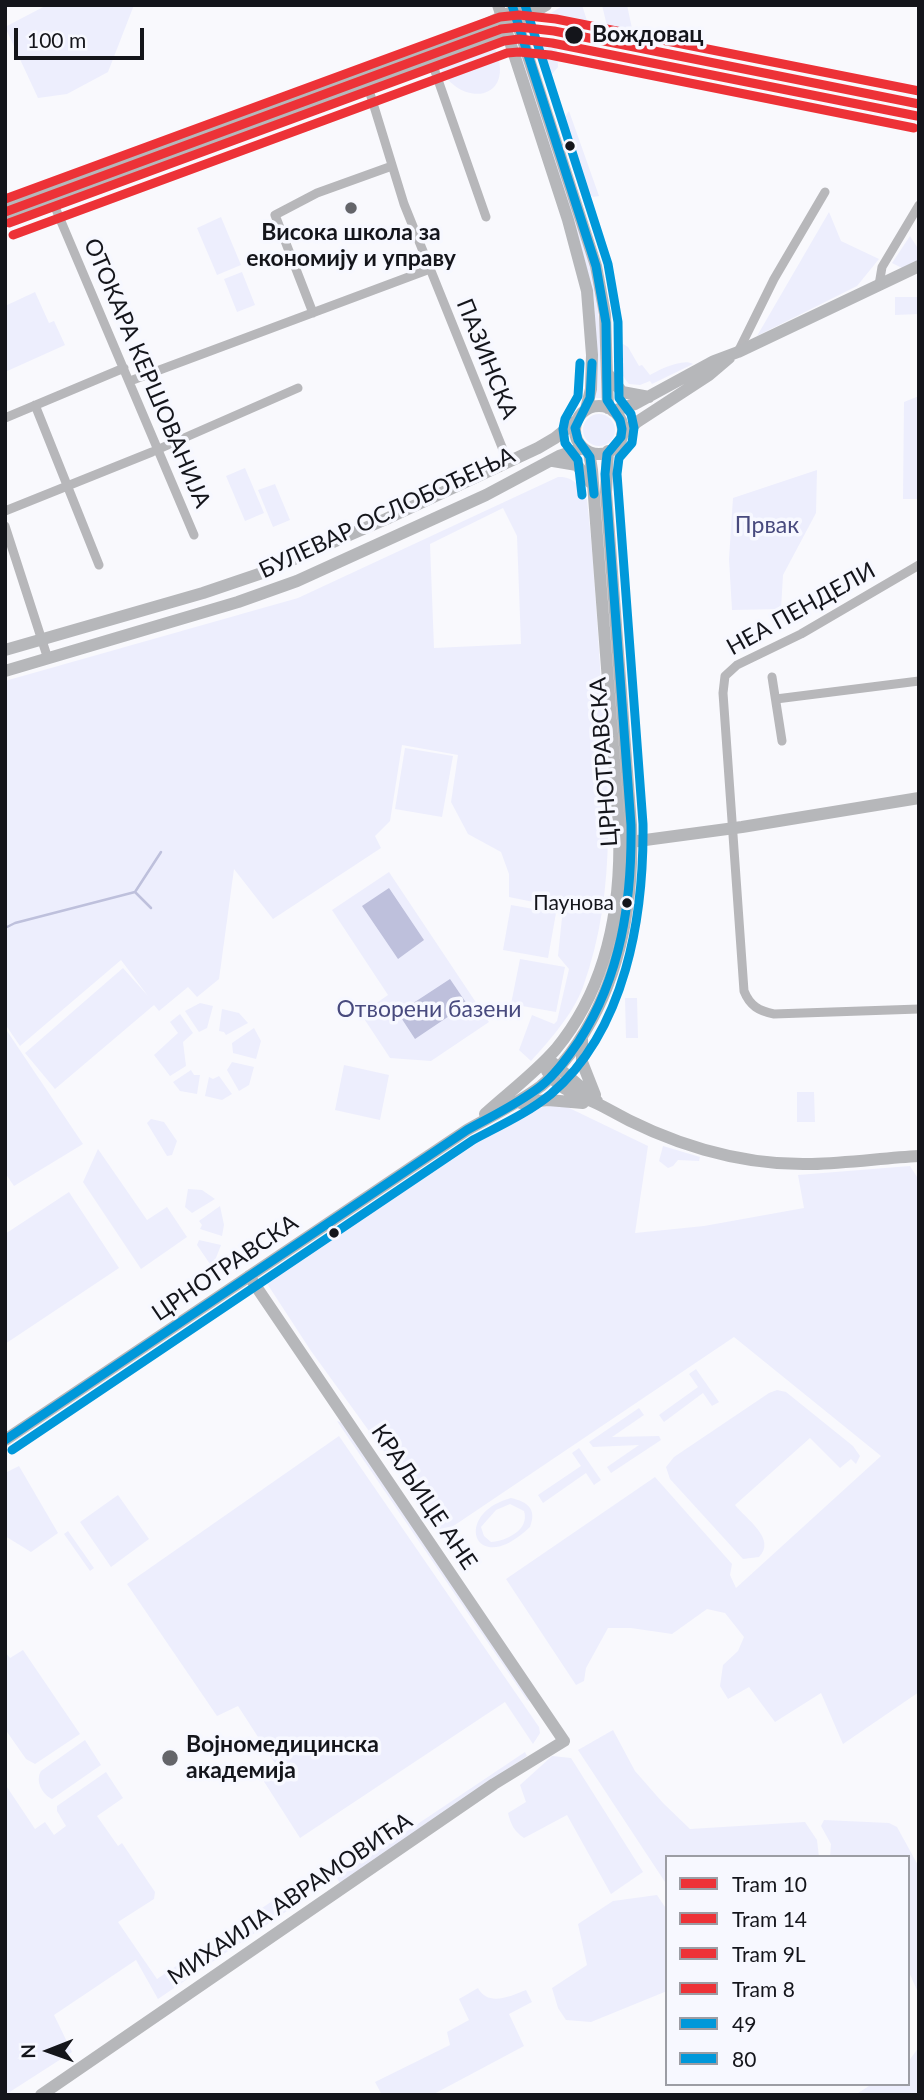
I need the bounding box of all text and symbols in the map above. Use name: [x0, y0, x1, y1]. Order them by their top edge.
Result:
scale bar: [18, 14, 147, 58]
place label: Вождовац: [592, 21, 704, 49]
marker: Вождовац: [563, 24, 585, 46]
text: 100 m: [27, 27, 86, 52]
unlabelled marker: [563, 139, 577, 153]
marker: Висока школа за економију и управу: [343, 200, 359, 216]
place label: Висока школа за економију и управу: [246, 219, 456, 273]
street label: ОТОКАРА КЕРШОВАНИЈА: [78, 234, 216, 512]
street label: ПАЗИНСКА: [450, 295, 524, 423]
street label: БУЛЕВАР ОСЛОБОЂЕЊА: [255, 442, 519, 584]
park label: Првак: [735, 512, 799, 540]
street label: НЕА ПЕНДЕЛИ: [722, 557, 880, 661]
street label: ЦРНОТРАВСКА: [584, 676, 624, 848]
place label: Паунова: [533, 890, 614, 916]
marker: Паунова: [620, 896, 634, 910]
park label: Отворени базени: [336, 996, 522, 1024]
street label: ЦРНОТРАВСКА: [147, 1209, 303, 1327]
unlabelled marker: [327, 1226, 341, 1240]
street label: КРАЉИЦЕ АНЕ: [365, 1419, 483, 1575]
place label: Војномедицинска академија: [186, 1731, 379, 1785]
marker: Војномедицинска академија: [160, 1748, 180, 1768]
street label: МИХАИЛА АВРАМОВИЋА: [163, 1807, 417, 1991]
legend: [665, 1855, 910, 2086]
text: Tram 10: [732, 1871, 807, 1896]
text: Tram 14: [732, 1906, 807, 1931]
text: Tram 9L: [732, 1941, 806, 1966]
text: Tram 8: [732, 1976, 795, 2001]
text: 49: [732, 2011, 756, 2036]
north arrow: [14, 2016, 84, 2086]
text: N: [16, 2044, 39, 2059]
text: 80: [732, 2046, 756, 2071]

